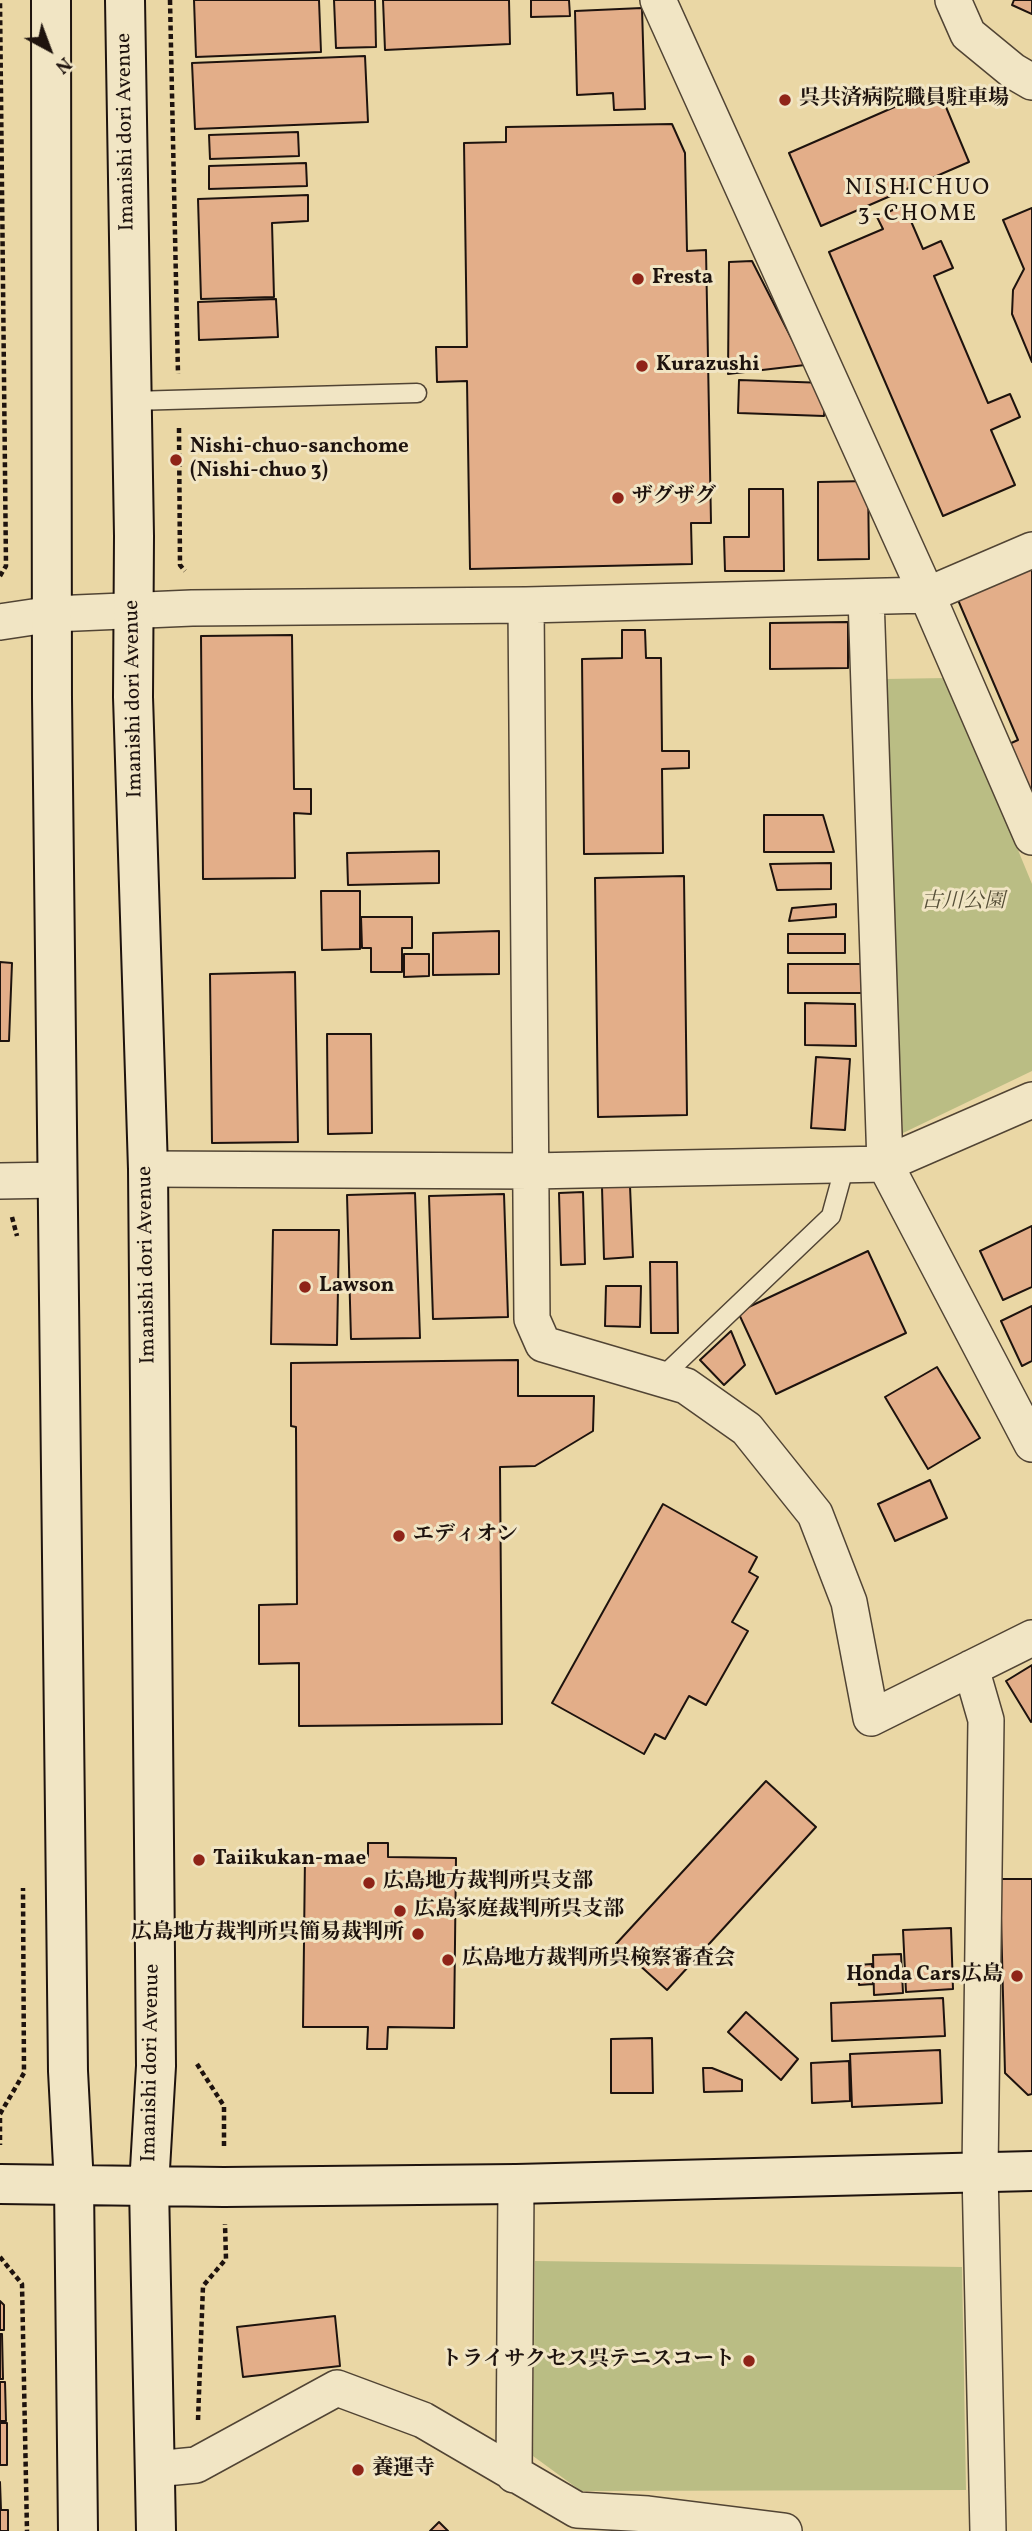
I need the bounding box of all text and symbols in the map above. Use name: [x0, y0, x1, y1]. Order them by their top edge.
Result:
north arrow: [14, 14, 84, 84]
street label: Imanishi dori Avenue: [113, 33, 141, 231]
text: N: [49, 51, 77, 79]
place label: 呉共済病院職員駐車場: [799, 87, 1009, 113]
marker: 呉共済病院職員駐車場: [777, 92, 793, 108]
district label: NISHICHUO 3-CHOME: [846, 176, 990, 230]
place label: Fresta: [652, 266, 713, 292]
marker: Fresta: [630, 271, 646, 287]
place label: Kurazushi: [656, 353, 760, 379]
marker: Kurazushi: [634, 358, 650, 374]
place label: Nishi-chuo-sanchome (Nishi-chuo 3): [190, 435, 409, 485]
marker: Nishi-chuo-sanchome (Nishi-chuo 3): [168, 452, 184, 468]
place label: ザグザグ: [632, 485, 716, 511]
marker: ザグザグ: [610, 490, 626, 506]
street label: Imanishi dori Avenue: [121, 600, 149, 798]
park label: 古川公園: [921, 890, 1005, 916]
street label: Imanishi dori Avenue: [134, 1166, 162, 1364]
place label: Lawson: [319, 1274, 394, 1300]
marker: Lawson: [297, 1279, 313, 1295]
place label: エディオン: [413, 1523, 518, 1549]
marker: エディオン: [391, 1528, 407, 1544]
place label: Taiikukan-mae: [213, 1847, 366, 1873]
marker: Taiikukan-mae: [191, 1852, 207, 1868]
place label: 広島地方裁判所呉支部: [383, 1870, 593, 1896]
marker: 広島地方裁判所呉支部: [361, 1875, 377, 1891]
place label: 広島家庭裁判所呉支部: [414, 1898, 624, 1924]
marker: 広島家庭裁判所呉支部: [392, 1903, 408, 1919]
place label: 広島地方裁判所呉簡易裁判所: [131, 1921, 404, 1947]
marker: 広島地方裁判所呉簡易裁判所: [410, 1926, 426, 1942]
place label: 広島地方裁判所呉検察審査会: [462, 1947, 735, 1973]
marker: 広島地方裁判所呉検察審査会: [440, 1952, 456, 1968]
place label: Honda Cars広島: [846, 1963, 1003, 1989]
street label: Imanishi dori Avenue: [138, 1964, 166, 2162]
marker: Honda Cars広島: [1009, 1968, 1025, 1984]
place label: トライサクセス呉テニスコート: [441, 2348, 735, 2374]
marker: トライサクセス呉テニスコート: [741, 2353, 757, 2369]
place label: 養運寺: [372, 2457, 435, 2483]
marker: 養運寺: [350, 2462, 366, 2478]

